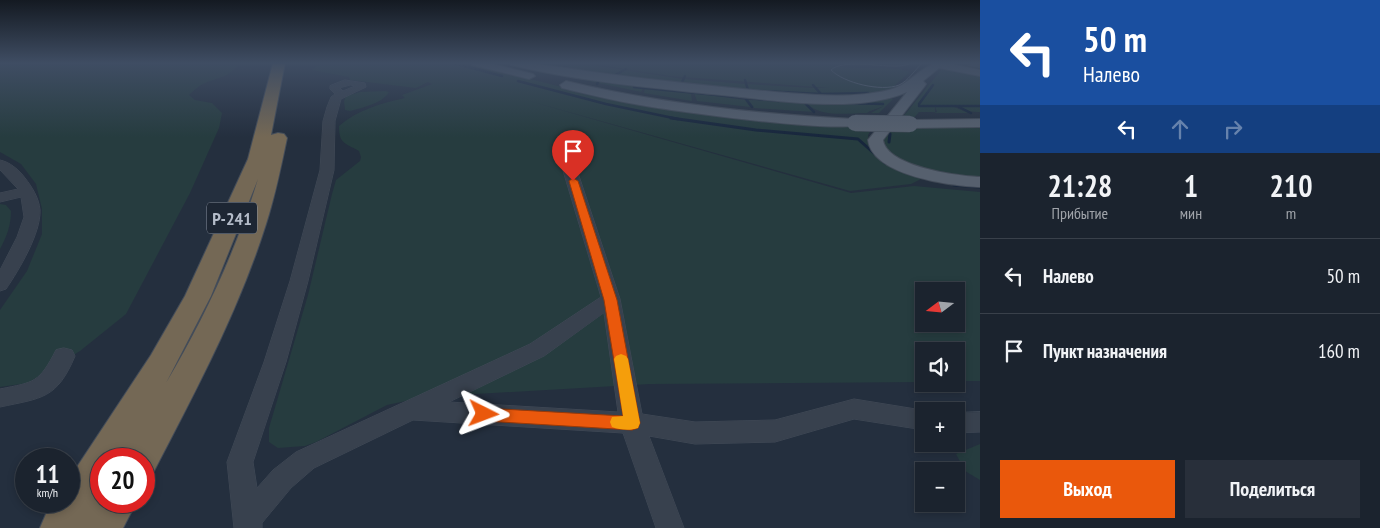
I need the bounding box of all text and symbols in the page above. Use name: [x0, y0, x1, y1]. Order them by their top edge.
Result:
text: 50 m: [1083, 16, 1147, 62]
icon: left: [1000, 20, 1065, 85]
text: Налево: [1083, 60, 1140, 88]
icon: left: [1113, 115, 1141, 143]
icon: ahead: [1166, 115, 1194, 143]
icon: right: [1219, 115, 1247, 143]
pin: [552, 130, 594, 181]
icon: arrive: [559, 137, 587, 165]
text: 21:28: [1047, 166, 1112, 205]
text: 1: [1184, 166, 1198, 205]
text: 210: [1270, 166, 1313, 205]
road number: Р-241: [207, 202, 257, 234]
text: Прибытие: [1052, 203, 1108, 223]
text: мин: [1180, 203, 1202, 223]
text: m: [1286, 203, 1296, 223]
icon: left: [1000, 262, 1028, 290]
text: Налево: [1043, 264, 1094, 288]
text: 50 m: [1327, 264, 1360, 288]
north arrow: [915, 282, 965, 332]
map controls: [915, 282, 965, 512]
icon: arrive: [1000, 337, 1028, 365]
text: Пункт назначения: [1043, 339, 1167, 363]
text: 160 m: [1318, 339, 1360, 363]
button: sound: [915, 342, 965, 392]
position arrow: [457, 387, 509, 439]
button: +: [915, 402, 965, 452]
speed limit sign: 20: [90, 448, 155, 513]
text: 11: [36, 458, 59, 490]
button: Выход: [1000, 460, 1175, 518]
button: Поделиться: [1185, 460, 1360, 518]
button: −: [915, 462, 965, 512]
text: km/h: [37, 485, 58, 500]

